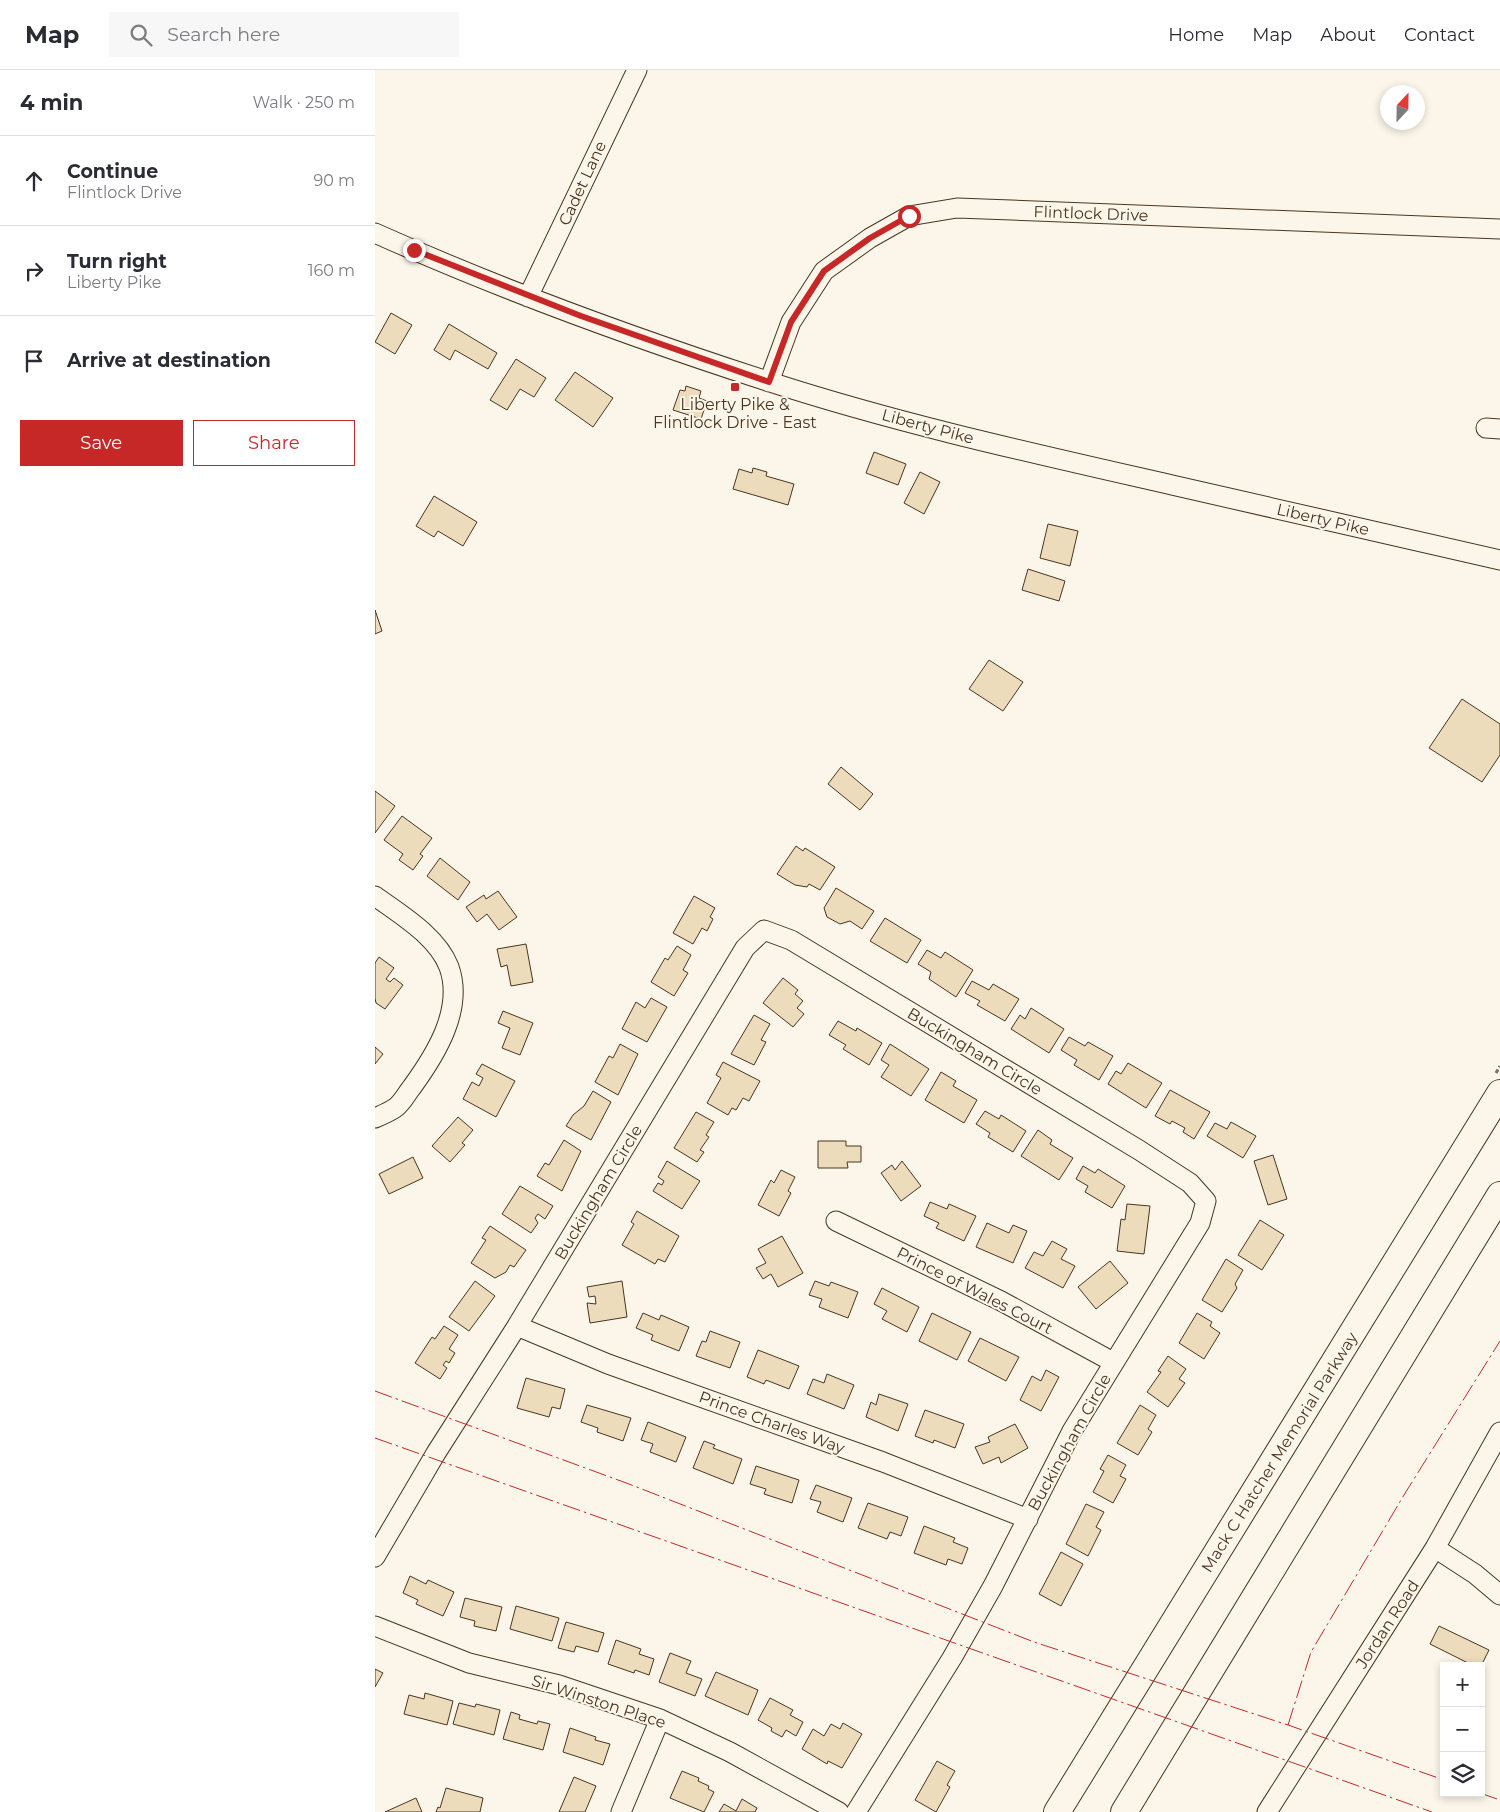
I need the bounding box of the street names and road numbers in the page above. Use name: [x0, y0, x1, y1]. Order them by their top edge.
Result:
street label: Cadet Lane: [555, 138, 610, 229]
street label: Flintlock Drive: [1033, 202, 1149, 225]
street label: Liberty Pike: [880, 405, 976, 448]
street label: Liberty Pike: [1275, 500, 1371, 539]
street label: Buckingham Circle: [904, 1004, 1045, 1099]
street label: Buckingham Circle: [551, 1122, 646, 1263]
street label: Prince of Wales Court: [894, 1243, 1056, 1338]
street label: Mack C Hatcher Memorial Parkway: [1197, 1328, 1362, 1576]
street label: Buckingham Circle: [1024, 1371, 1115, 1514]
street label: Prince Charles Way: [696, 1387, 848, 1458]
street label: Jordan Road: [1351, 1577, 1423, 1673]
street label: Sir Winston Place: [529, 1671, 668, 1732]

